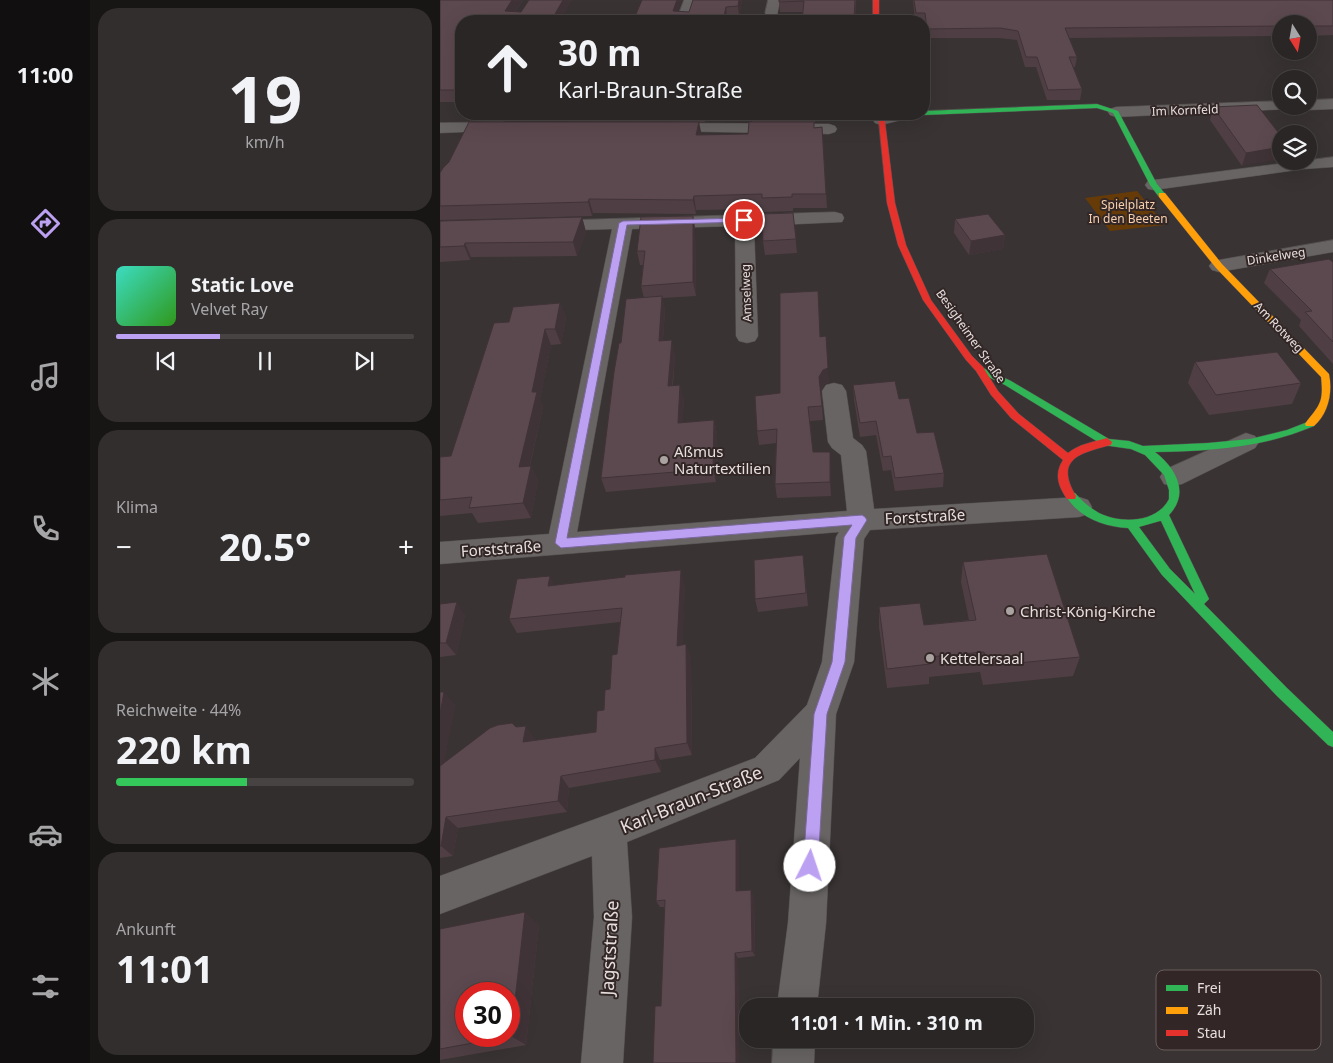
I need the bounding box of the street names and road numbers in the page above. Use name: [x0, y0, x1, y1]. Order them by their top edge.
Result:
street label: Im Kornfeld: [1151, 100, 1219, 120]
street label: Dinkelweg: [1245, 243, 1307, 269]
street label: Amselweg: [736, 264, 756, 322]
street label: Besigheimer Straße: [932, 286, 1010, 386]
street label: Am Rotweg: [1250, 298, 1308, 356]
street label: Forststraße: [884, 504, 966, 528]
street label: Forststraße: [460, 535, 542, 561]
street label: Karl-Braun-Straße: [616, 760, 766, 838]
street label: Jagststraße: [594, 900, 623, 998]

